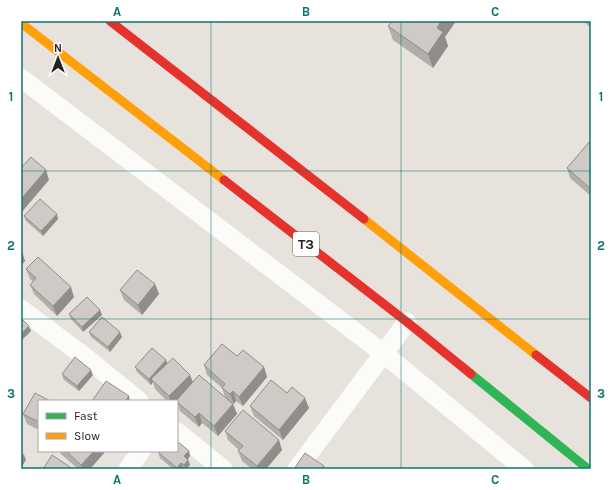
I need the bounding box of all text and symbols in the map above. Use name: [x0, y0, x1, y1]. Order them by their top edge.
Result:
text: A: [113, 4, 121, 19]
text: B: [302, 4, 310, 19]
text: C: [491, 4, 499, 19]
north arrow: [38, 38, 78, 78]
text: N: [54, 42, 62, 55]
text: 1: [9, 89, 13, 104]
text: 1: [599, 89, 603, 104]
road number: T3: [293, 232, 319, 256]
text: 2: [7, 238, 15, 253]
text: 2: [597, 238, 605, 253]
text: 3: [7, 386, 15, 401]
text: 3: [597, 386, 605, 401]
legend: [38, 400, 178, 452]
text: Fast: [74, 409, 98, 423]
text: Slow: [74, 429, 100, 443]
text: A: [113, 472, 121, 487]
text: B: [302, 472, 310, 487]
text: C: [491, 472, 499, 487]

